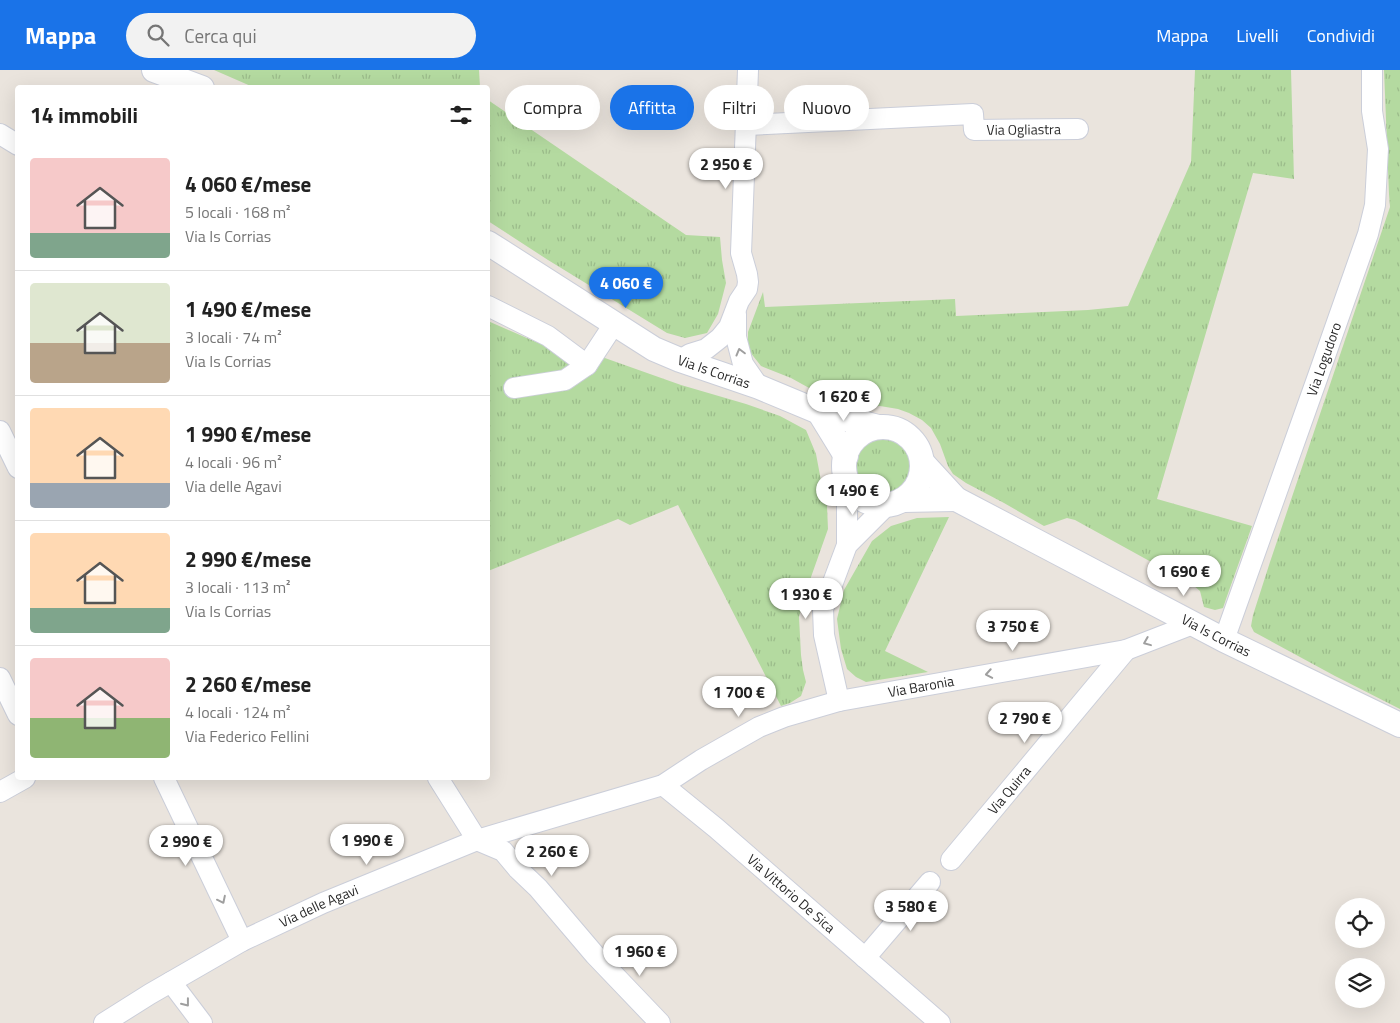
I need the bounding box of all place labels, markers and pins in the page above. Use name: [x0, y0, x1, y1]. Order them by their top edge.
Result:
pin: 2 950 €: [680, 148, 772, 190]
pin: 4 060 €: [580, 266, 672, 309]
pin: 1 620 €: [798, 380, 890, 422]
pin: 1 490 €: [807, 474, 899, 516]
pin: 1 690 €: [1138, 554, 1230, 597]
pin: 1 930 €: [760, 578, 852, 620]
pin: 3 750 €: [967, 610, 1059, 652]
pin: 1 700 €: [693, 676, 785, 718]
pin: 2 790 €: [979, 702, 1071, 744]
pin: 2 990 €: [140, 824, 232, 867]
pin: 1 990 €: [321, 824, 413, 866]
pin: 2 260 €: [506, 834, 598, 877]
pin: 3 580 €: [865, 890, 957, 932]
pin: 1 960 €: [594, 934, 686, 977]

